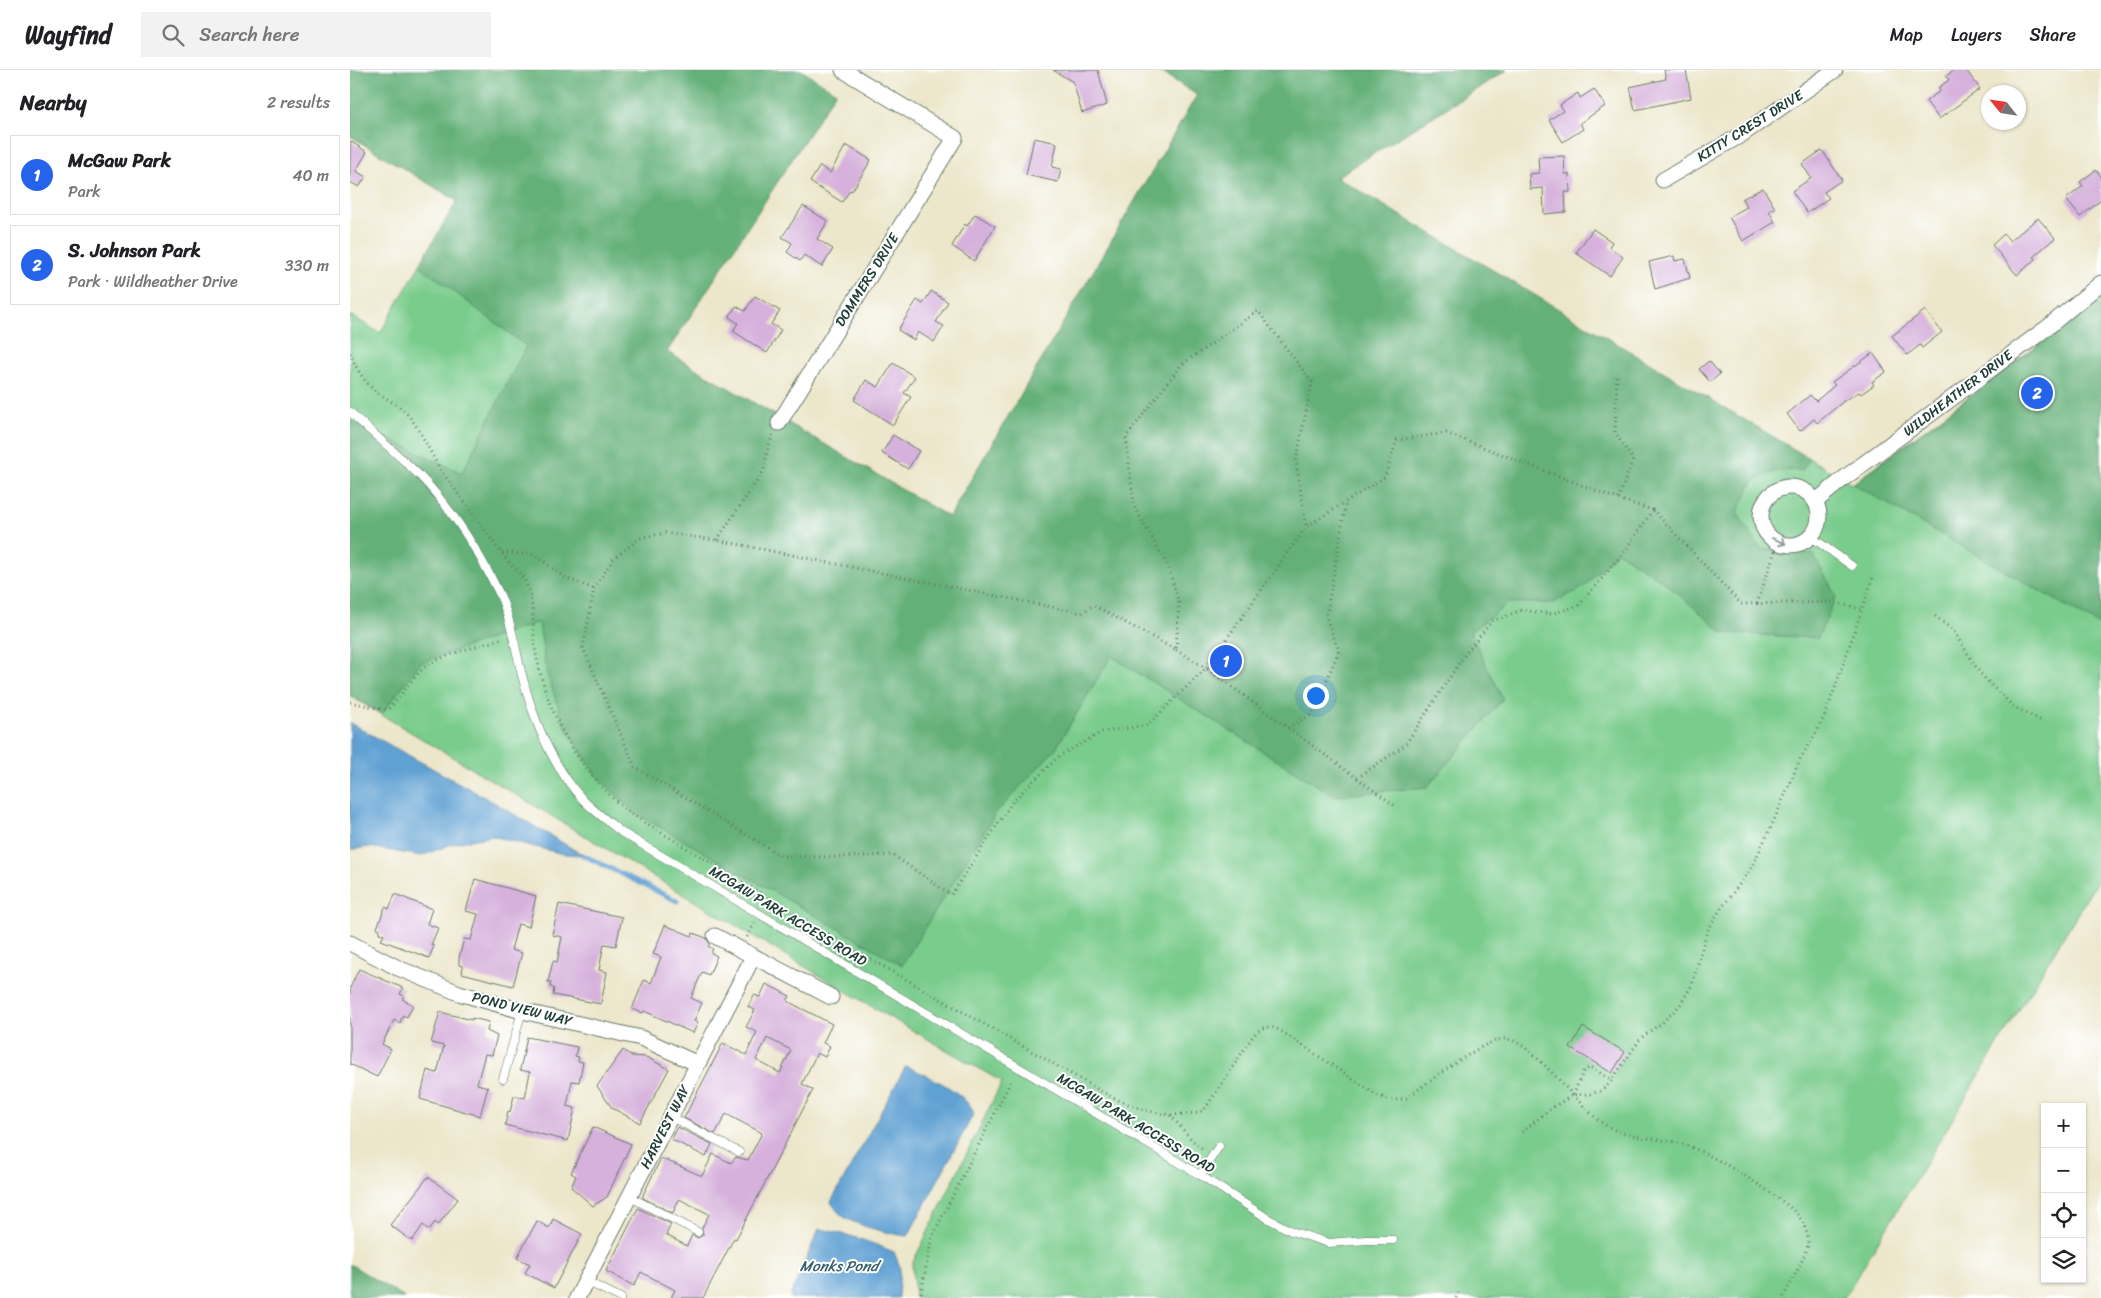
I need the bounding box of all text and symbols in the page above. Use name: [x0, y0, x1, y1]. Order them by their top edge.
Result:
search box: [141, 12, 491, 57]
text: Wayfind: [25, 14, 111, 56]
text: Search here: [199, 18, 299, 51]
text: Map: [1890, 19, 1923, 51]
text: Layers: [1951, 19, 2002, 51]
text: Share: [2030, 19, 2076, 51]
icon: search: [159, 21, 187, 49]
street label: KITTY CREST DRIVE: [1692, 82, 1809, 169]
text: Nearby: [20, 84, 86, 122]
north arrow: [1981, 85, 2026, 130]
text: 2 results: [267, 88, 330, 117]
text: McGaw Park: [68, 144, 171, 177]
text: 1: [34, 161, 40, 190]
text: 40 m: [292, 161, 329, 190]
text: Park: [68, 177, 101, 206]
street label: DOMMERS DRIVE: [828, 227, 907, 332]
text: S. Johnson Park: [68, 234, 201, 267]
text: 2: [32, 251, 42, 280]
text: 330 m: [285, 251, 329, 280]
text: Park · Wildheather Drive: [68, 267, 238, 296]
street label: WILDHEATHER DRIVE: [1898, 342, 2019, 443]
pin: 2: [2021, 374, 2053, 412]
one-way arrow: [1771, 537, 1786, 546]
pin: 1: [1210, 642, 1242, 680]
your location: [1303, 683, 1329, 709]
street label: MCGAW PARK ACCESS ROAD: [704, 859, 872, 973]
street label: POND VIEW WAY: [469, 984, 576, 1034]
street label: MCGAW PARK ACCESS ROAD: [1052, 1066, 1220, 1180]
street label: HARVEST WAY: [633, 1079, 697, 1173]
map controls: [2041, 1103, 2086, 1283]
button: +: [2041, 1103, 2086, 1148]
button: −: [2041, 1148, 2086, 1193]
button: locate: [2041, 1193, 2086, 1238]
button: layers: [2041, 1238, 2086, 1283]
water label: Monks Pond: [800, 1253, 882, 1279]

